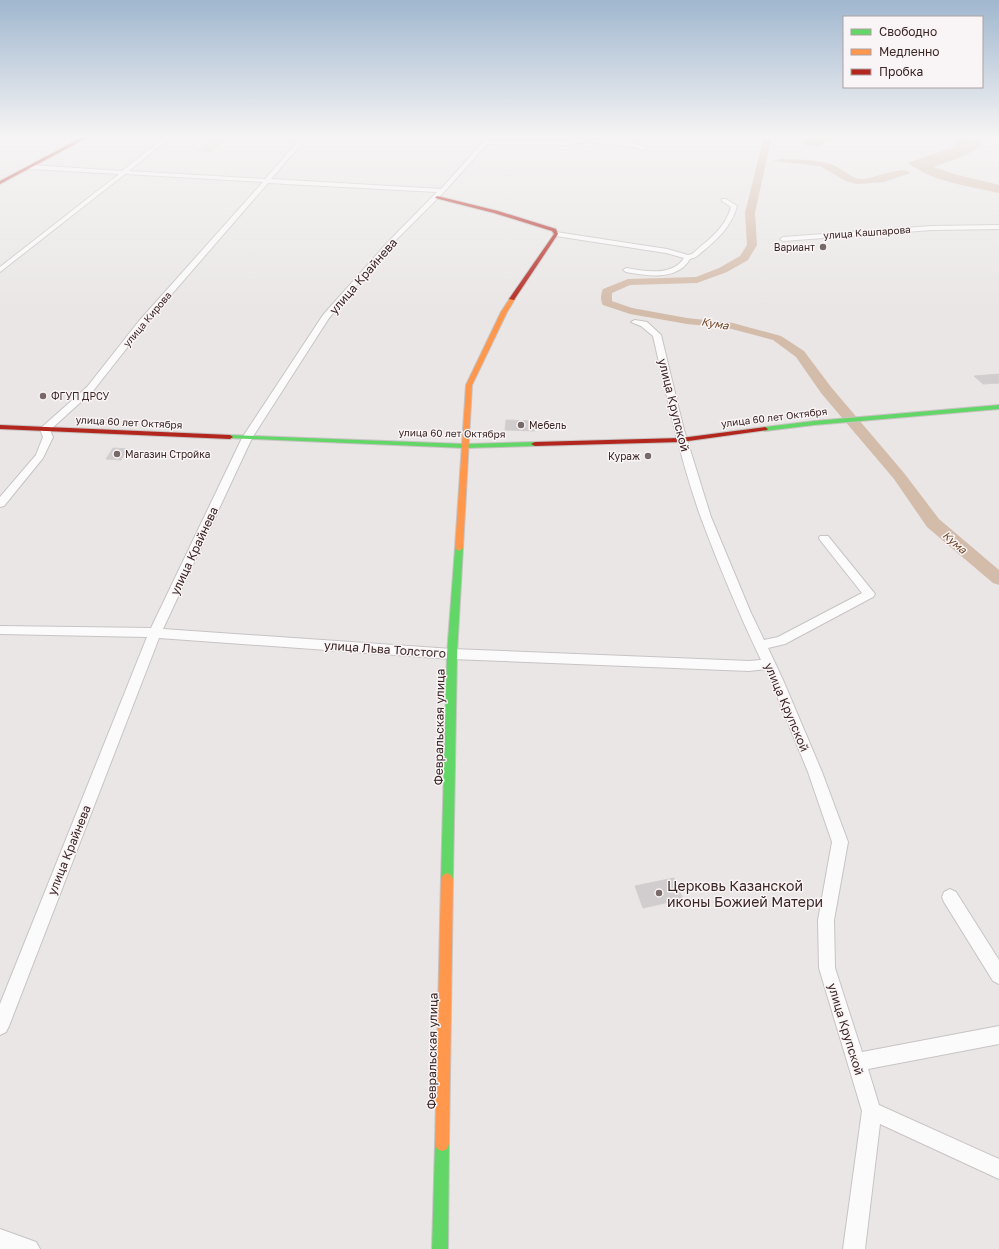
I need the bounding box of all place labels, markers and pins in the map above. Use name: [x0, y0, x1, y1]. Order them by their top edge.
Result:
place label: Вариант: [774, 241, 815, 253]
marker: Вариант: [818, 242, 828, 252]
place label: ФГУП ДРСУ: [51, 390, 109, 402]
marker: ФГУП ДРСУ: [38, 391, 48, 401]
place label: Мебель: [529, 419, 566, 431]
marker: Мебель: [516, 420, 526, 430]
place label: Магазин Стройка: [125, 448, 211, 460]
marker: Магазин Стройка: [112, 449, 122, 459]
place label: Кураж: [608, 450, 640, 462]
marker: Кураж: [643, 451, 653, 461]
place label: Церковь Казанской иконы Божией Матери: [667, 877, 823, 910]
marker: Церковь Казанской иконы Божией Матери: [654, 888, 664, 898]

